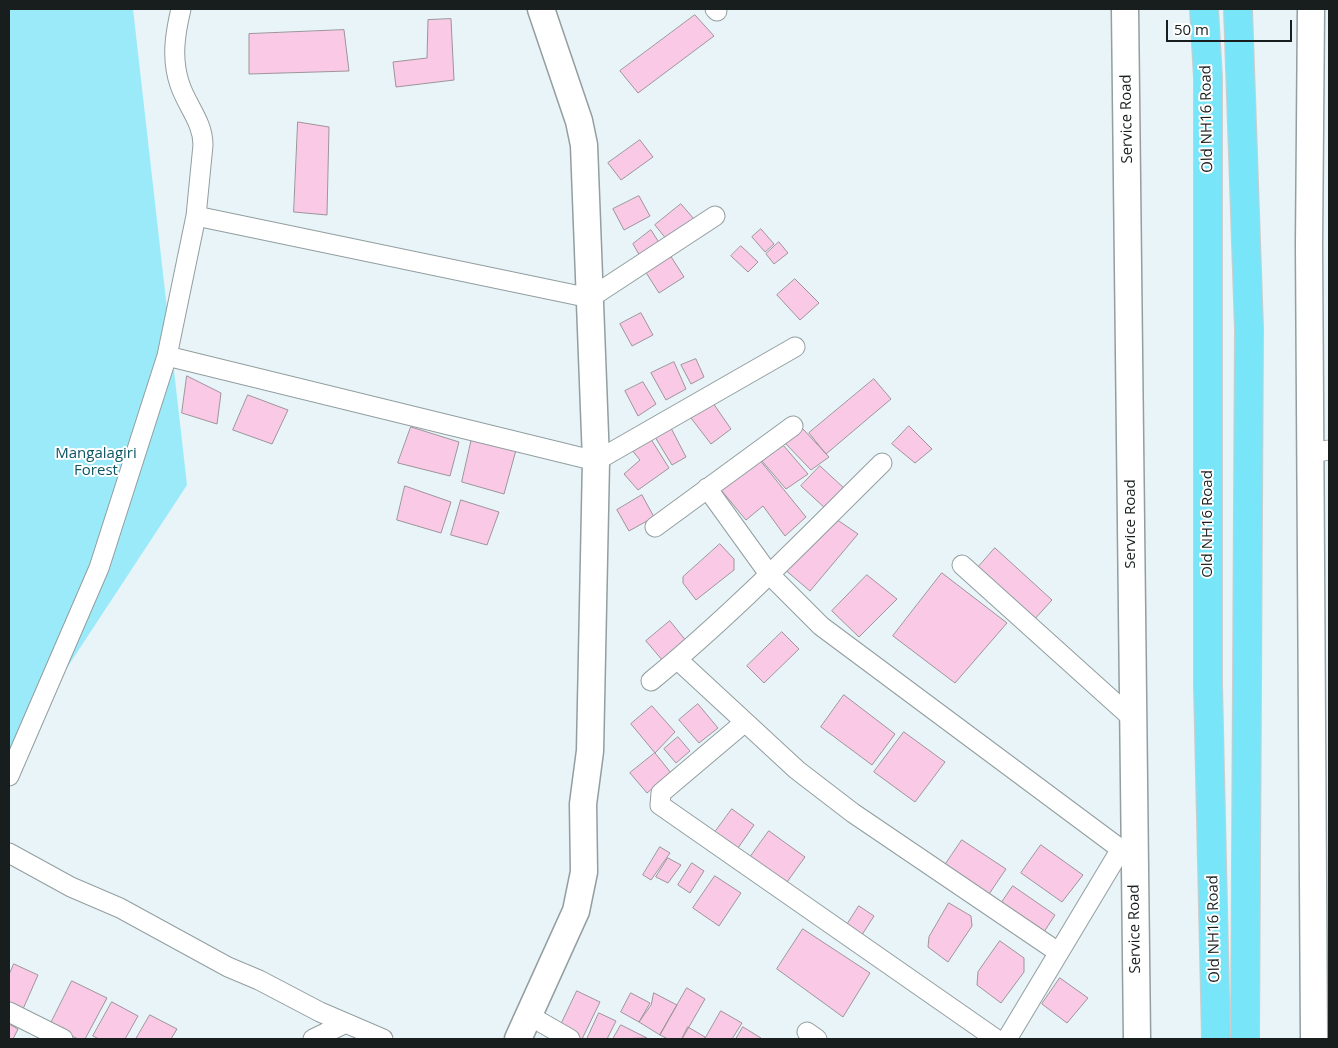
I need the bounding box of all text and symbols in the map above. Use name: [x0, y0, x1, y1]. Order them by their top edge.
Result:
scale bar: [1168, 10, 1294, 42]
text: 50 m: [1174, 19, 1209, 39]
street label: Old NH16 Road: [1197, 65, 1217, 173]
street label: Service Road: [1117, 74, 1137, 164]
park label: Mangalagiri Forest: [55, 445, 137, 480]
street label: Old NH16 Road: [1199, 470, 1217, 578]
street label: Service Road: [1122, 479, 1140, 569]
street label: Old NH16 Road: [1204, 875, 1224, 983]
street label: Service Road: [1125, 884, 1145, 974]

